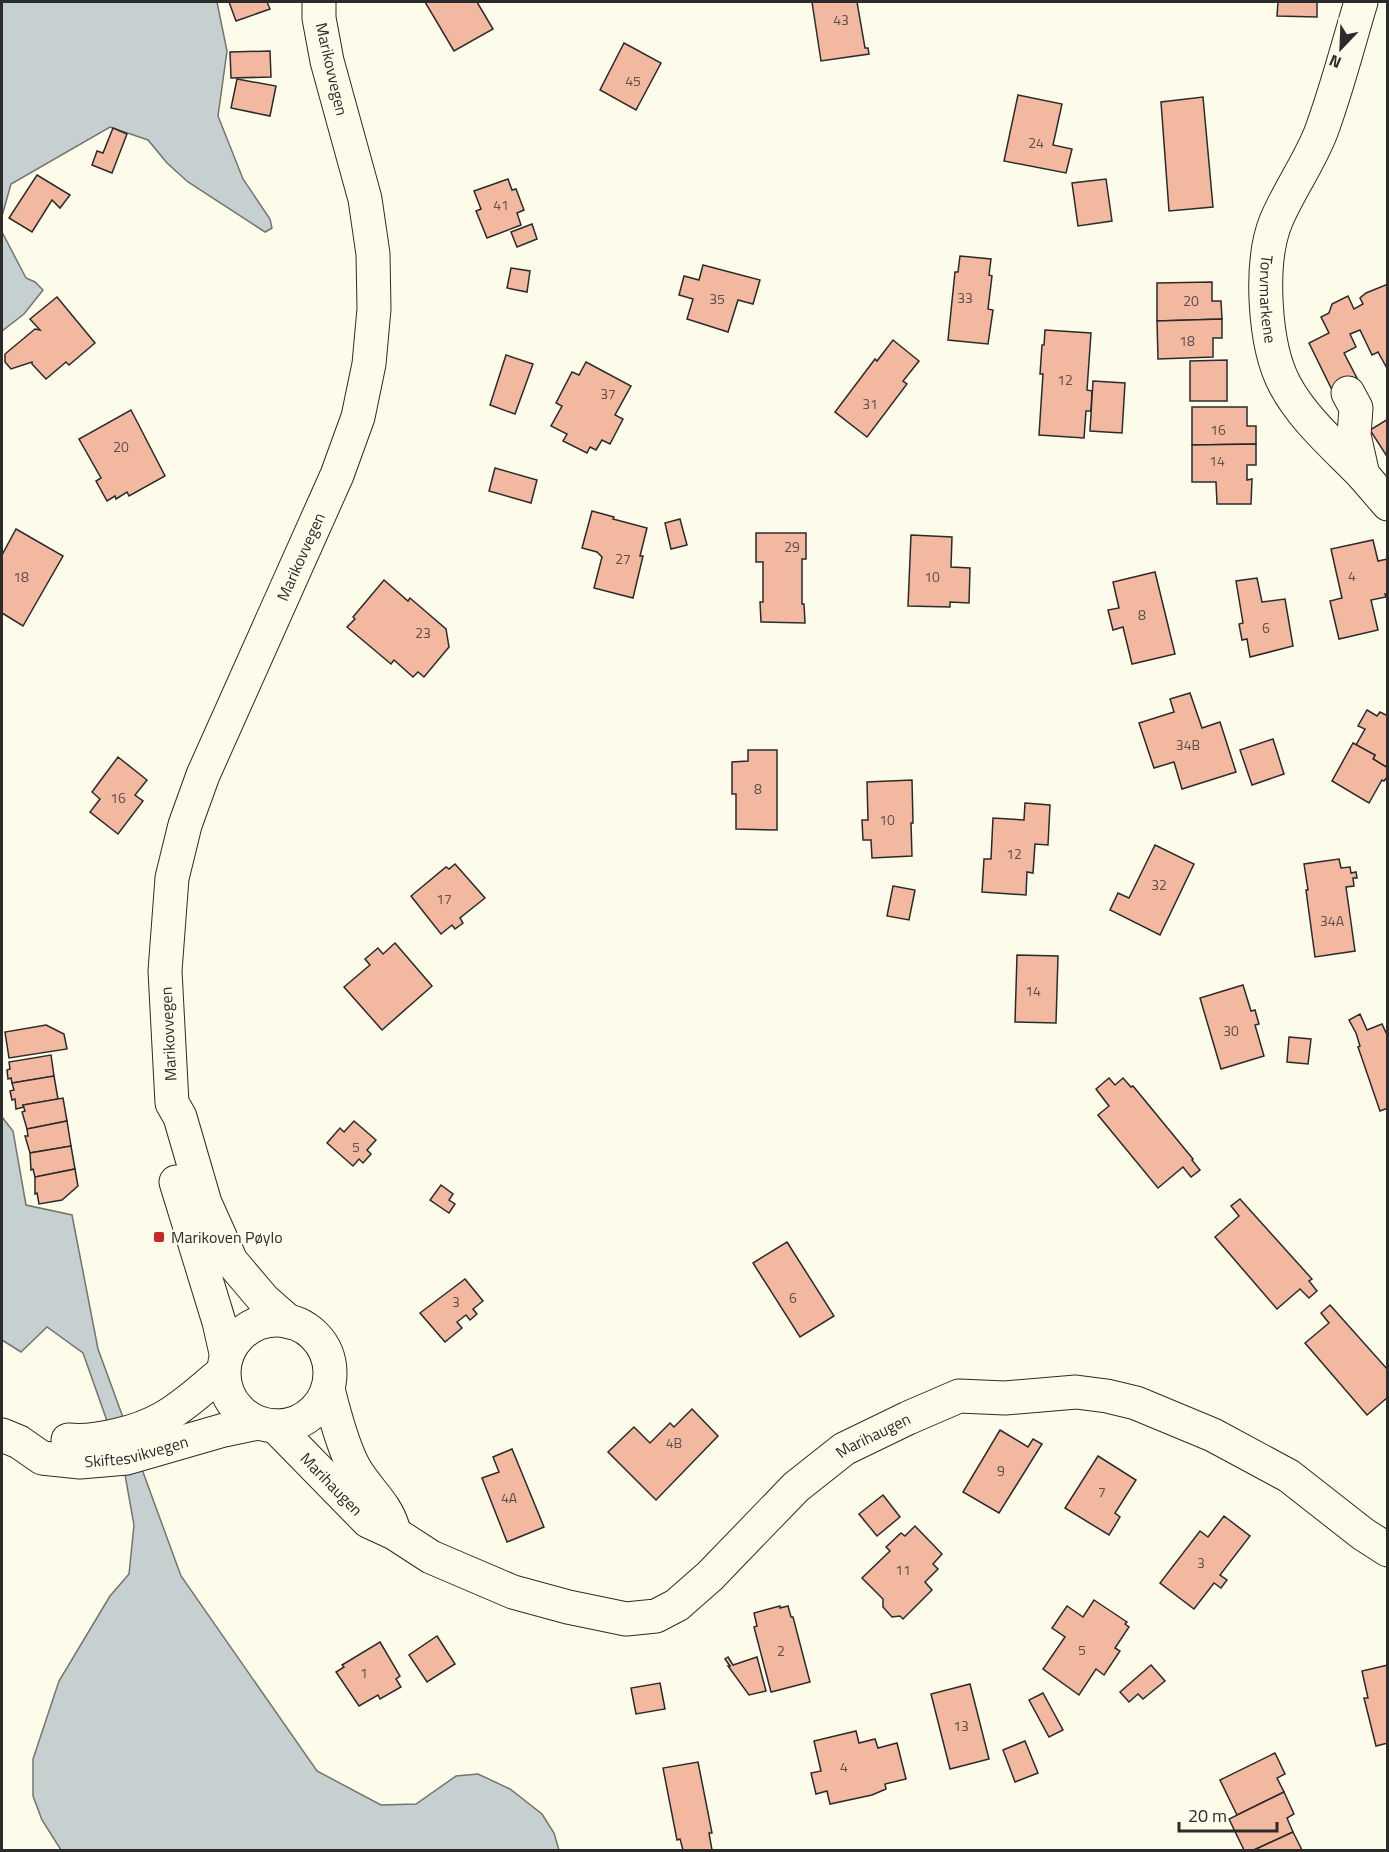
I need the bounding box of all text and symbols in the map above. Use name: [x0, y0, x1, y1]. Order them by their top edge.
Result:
house number: 43: [833, 9, 849, 30]
north arrow: [1311, 18, 1371, 78]
street label: Marikovvegen: [310, 20, 354, 118]
text: N: [1325, 49, 1345, 75]
house number: 45: [625, 70, 641, 91]
house number: 24: [1028, 132, 1044, 153]
house number: 41: [493, 194, 509, 215]
street label: Torvmarkene: [1254, 254, 1283, 345]
house number: 33: [957, 287, 973, 308]
house number: 35: [709, 288, 725, 309]
house number: 20: [1183, 290, 1199, 311]
house number: 18: [1179, 330, 1195, 351]
house number: 12: [1057, 369, 1073, 390]
house number: 37: [600, 383, 616, 404]
house number: 31: [862, 393, 878, 414]
house number: 16: [1210, 419, 1226, 440]
house number: 20: [113, 436, 129, 457]
house number: 14: [1209, 450, 1225, 471]
street label: Marikovvegen: [270, 509, 331, 605]
house number: 29: [784, 536, 800, 557]
house number: 27: [615, 548, 631, 569]
house number: 4: [1348, 565, 1356, 586]
house number: 18: [13, 566, 29, 587]
house number: 10: [924, 566, 940, 587]
house number: 8: [1138, 604, 1146, 625]
house number: 6: [1262, 617, 1270, 638]
house number: 23: [415, 622, 431, 643]
house number: 34B: [1176, 734, 1200, 755]
house number: 8: [754, 778, 762, 799]
house number: 16: [110, 787, 126, 808]
house number: 10: [879, 809, 895, 830]
house number: 12: [1006, 843, 1022, 864]
house number: 32: [1151, 874, 1167, 895]
house number: 17: [436, 888, 452, 909]
house number: 34A: [1320, 910, 1345, 931]
house number: 14: [1025, 980, 1041, 1001]
street label: Marikovvegen: [154, 986, 182, 1082]
house number: 30: [1223, 1020, 1239, 1041]
house number: 5: [352, 1136, 360, 1157]
place label: Marikoven Pøylo: [171, 1225, 283, 1249]
marker: Marikoven Pøylo: [152, 1230, 166, 1244]
house number: 6: [789, 1287, 797, 1308]
house number: 3: [452, 1291, 460, 1312]
street label: Marihaugen: [830, 1407, 914, 1463]
street label: Skiftesvikvegen: [84, 1429, 191, 1474]
house number: 4B: [666, 1432, 682, 1453]
street label: Marihaugen: [295, 1447, 368, 1521]
house number: 9: [997, 1460, 1005, 1481]
house number: 7: [1098, 1481, 1106, 1502]
house number: 4A: [501, 1487, 518, 1508]
house number: 3: [1197, 1552, 1205, 1573]
house number: 11: [895, 1559, 911, 1580]
house number: 5: [1078, 1639, 1086, 1660]
house number: 2: [777, 1640, 785, 1661]
house number: 1: [360, 1662, 368, 1683]
house number: 13: [953, 1715, 969, 1736]
house number: 4: [840, 1756, 848, 1777]
scale bar: [1179, 1795, 1276, 1833]
text: 20 m: [1188, 1802, 1227, 1829]

